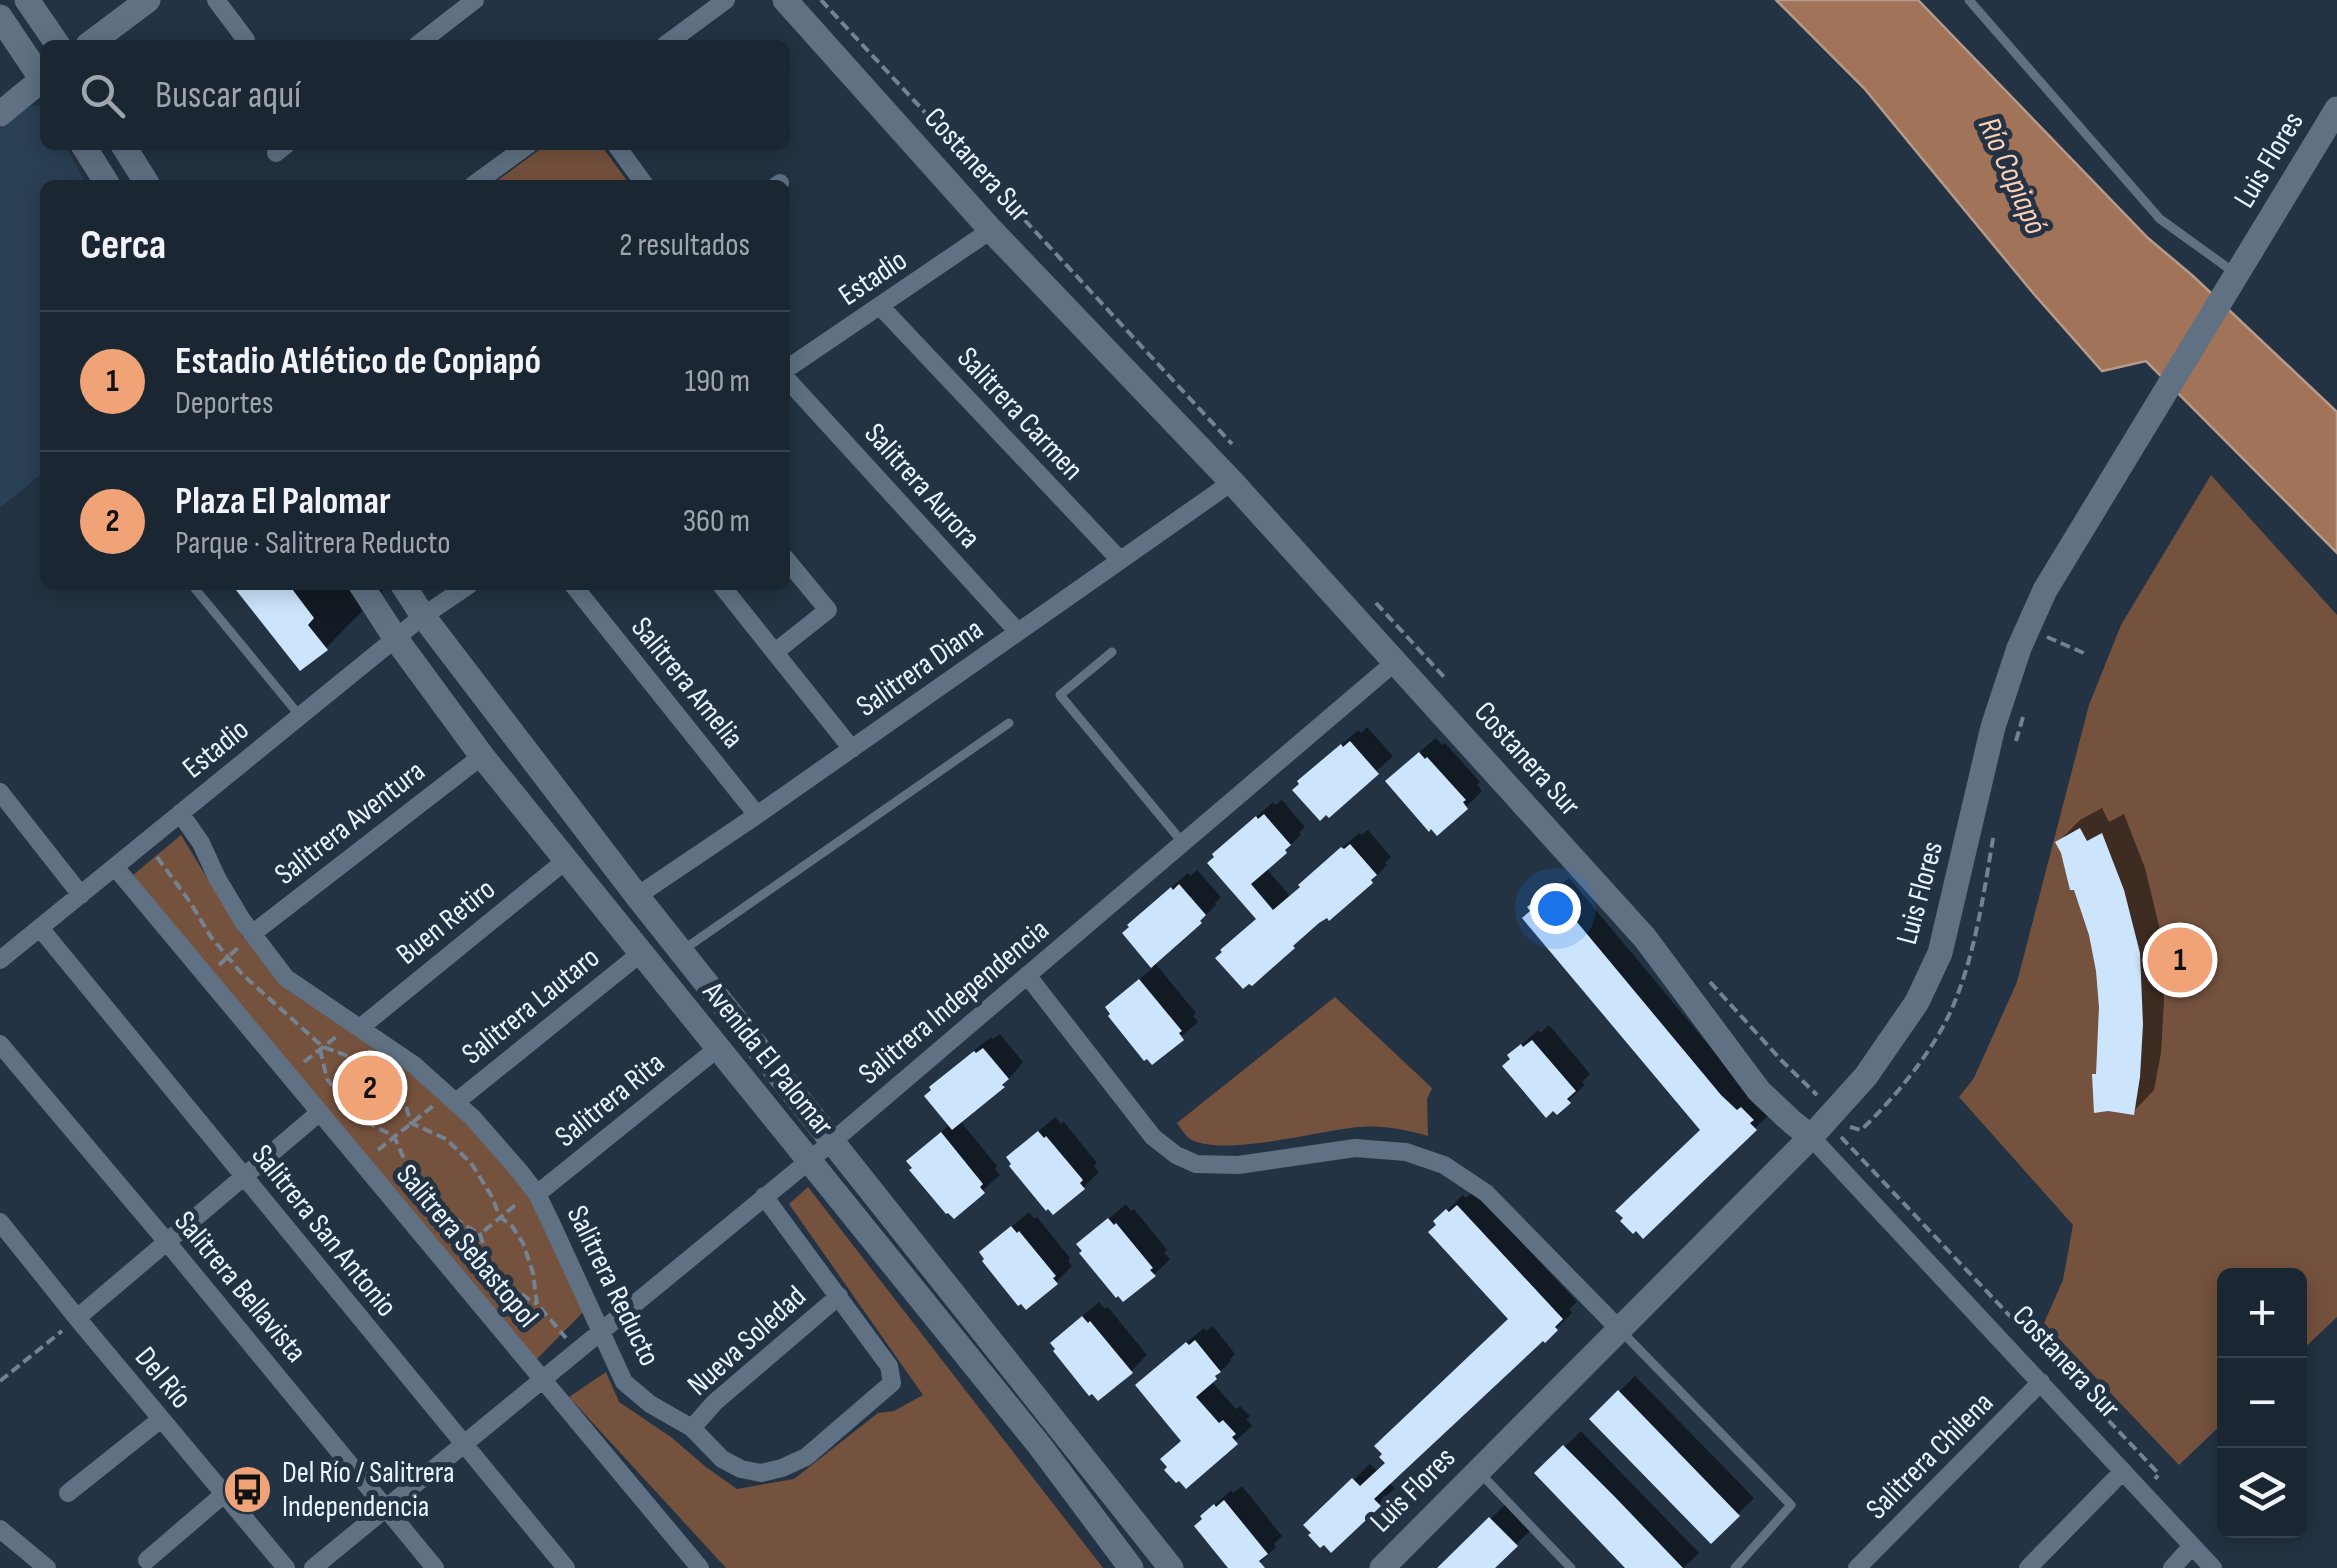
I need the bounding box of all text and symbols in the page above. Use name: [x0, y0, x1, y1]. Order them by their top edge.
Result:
search box: [40, 40, 790, 150]
icon: search: [75, 68, 130, 123]
text: Buscar aquí: [155, 73, 301, 118]
street label: Costanera Sur: [916, 100, 1038, 230]
street label: Luis Flores: [2226, 106, 2312, 214]
water label: Río Copiapó: [1969, 111, 2055, 241]
text: Cerca: [80, 220, 166, 271]
text: 2 resultados: [619, 226, 750, 265]
street label: Estadio: [832, 242, 914, 314]
text: Estadio Atlético de Copiapó: [175, 339, 541, 384]
street label: Salitrera Carmen: [949, 340, 1091, 488]
text: 1: [106, 362, 119, 401]
text: 190 m: [685, 362, 750, 401]
text: Deportes: [175, 384, 274, 423]
street label: Salitrera Aurora: [857, 416, 987, 556]
text: Plaza El Palomar: [175, 479, 391, 524]
text: 2: [105, 502, 120, 541]
text: 360 m: [683, 502, 750, 541]
text: Parque · Salitrera Reducto: [175, 524, 451, 563]
street label: Salitrera Amelia: [623, 610, 751, 756]
street label: Salitrera Diana: [850, 611, 990, 725]
street label: Costanera Sur: [1466, 694, 1588, 824]
street label: Estadio: [176, 712, 256, 786]
street label: Salitrera Aventura: [268, 753, 432, 893]
street label: Luis Flores: [1889, 838, 1951, 948]
street label: Buen Retiro: [389, 871, 503, 973]
your location: [1530, 883, 1581, 934]
street label: Salitrera Independencia: [852, 912, 1056, 1092]
pin: 1: [2148, 922, 2212, 998]
street label: Salitrera Lautaro: [455, 940, 607, 1072]
street label: Avenida El Palomar: [694, 974, 841, 1143]
street label: Salitrera Rita: [548, 1045, 672, 1155]
pin: 2: [338, 1050, 402, 1126]
street label: Salitrera San Antonio: [244, 1138, 404, 1324]
street label: Salitrera Sebastopol: [388, 1157, 546, 1335]
street label: Salitrera Reducto: [559, 1200, 667, 1372]
street label: Salitrera Bellavista: [166, 1204, 314, 1370]
map controls: [2217, 1268, 2307, 1538]
button: +: [2217, 1268, 2307, 1358]
street label: Nueva Soledad: [680, 1279, 814, 1403]
street label: Costanera Sur: [2005, 1298, 2128, 1426]
street label: Del Río: [127, 1340, 199, 1416]
button: −: [2217, 1358, 2307, 1448]
street label: Salitrera Chilena: [1859, 1385, 2001, 1527]
street label: Luis Flores: [1363, 1440, 1463, 1540]
button: layers: [2217, 1448, 2307, 1538]
place label: Del Río / Salitrera Independencia: [282, 1455, 455, 1525]
bus stop icon: Del Río / Salitrera Independencia: [221, 1464, 273, 1516]

